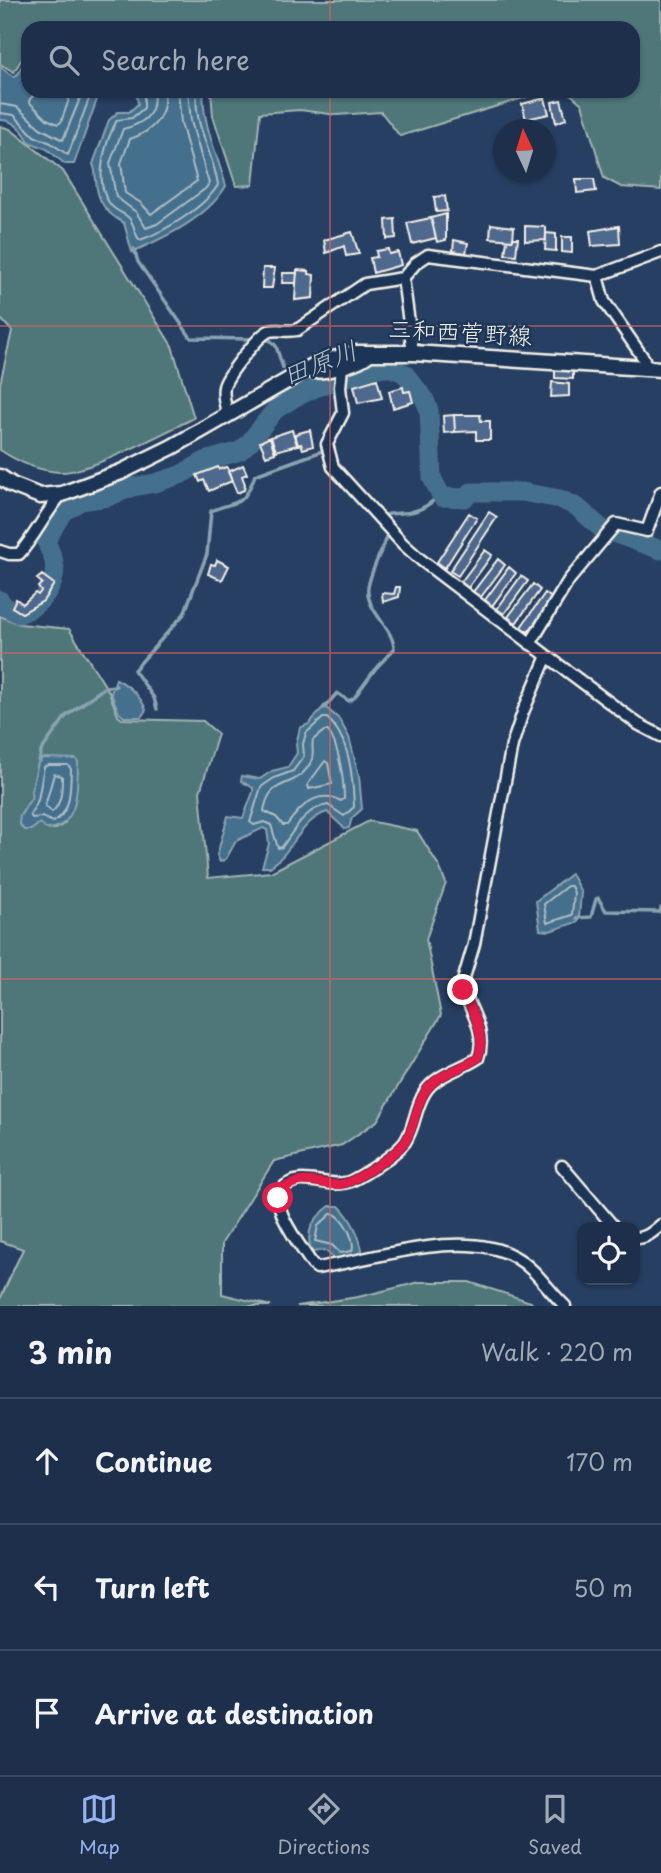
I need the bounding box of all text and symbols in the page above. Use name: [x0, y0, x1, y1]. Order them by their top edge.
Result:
search box: [21, 21, 640, 98]
text: Search here: [101, 40, 250, 79]
icon: search: [45, 41, 83, 79]
north arrow: [493, 119, 556, 182]
street label: 三和西菅野線: [387, 309, 533, 353]
water label: 田原川: [276, 329, 363, 394]
route end: [447, 974, 478, 1005]
route start: [262, 1182, 293, 1213]
map controls: [577, 1222, 640, 1285]
button: locate: [577, 1222, 640, 1285]
text: 3 min: [28, 1329, 113, 1374]
text: Walk · 220 m: [481, 1334, 633, 1369]
icon: ahead: [28, 1442, 66, 1480]
text: Continue: [95, 1442, 212, 1481]
text: 170 m: [566, 1444, 633, 1479]
icon: left: [28, 1568, 66, 1606]
text: Turn left: [95, 1568, 210, 1607]
text: 50 m: [573, 1570, 633, 1605]
icon: arrive: [28, 1694, 66, 1732]
text: Arrive at destination: [95, 1694, 374, 1733]
tab: Map: [79, 1790, 120, 1860]
tab: Directions: [278, 1790, 370, 1860]
tab: Saved: [528, 1790, 582, 1860]

